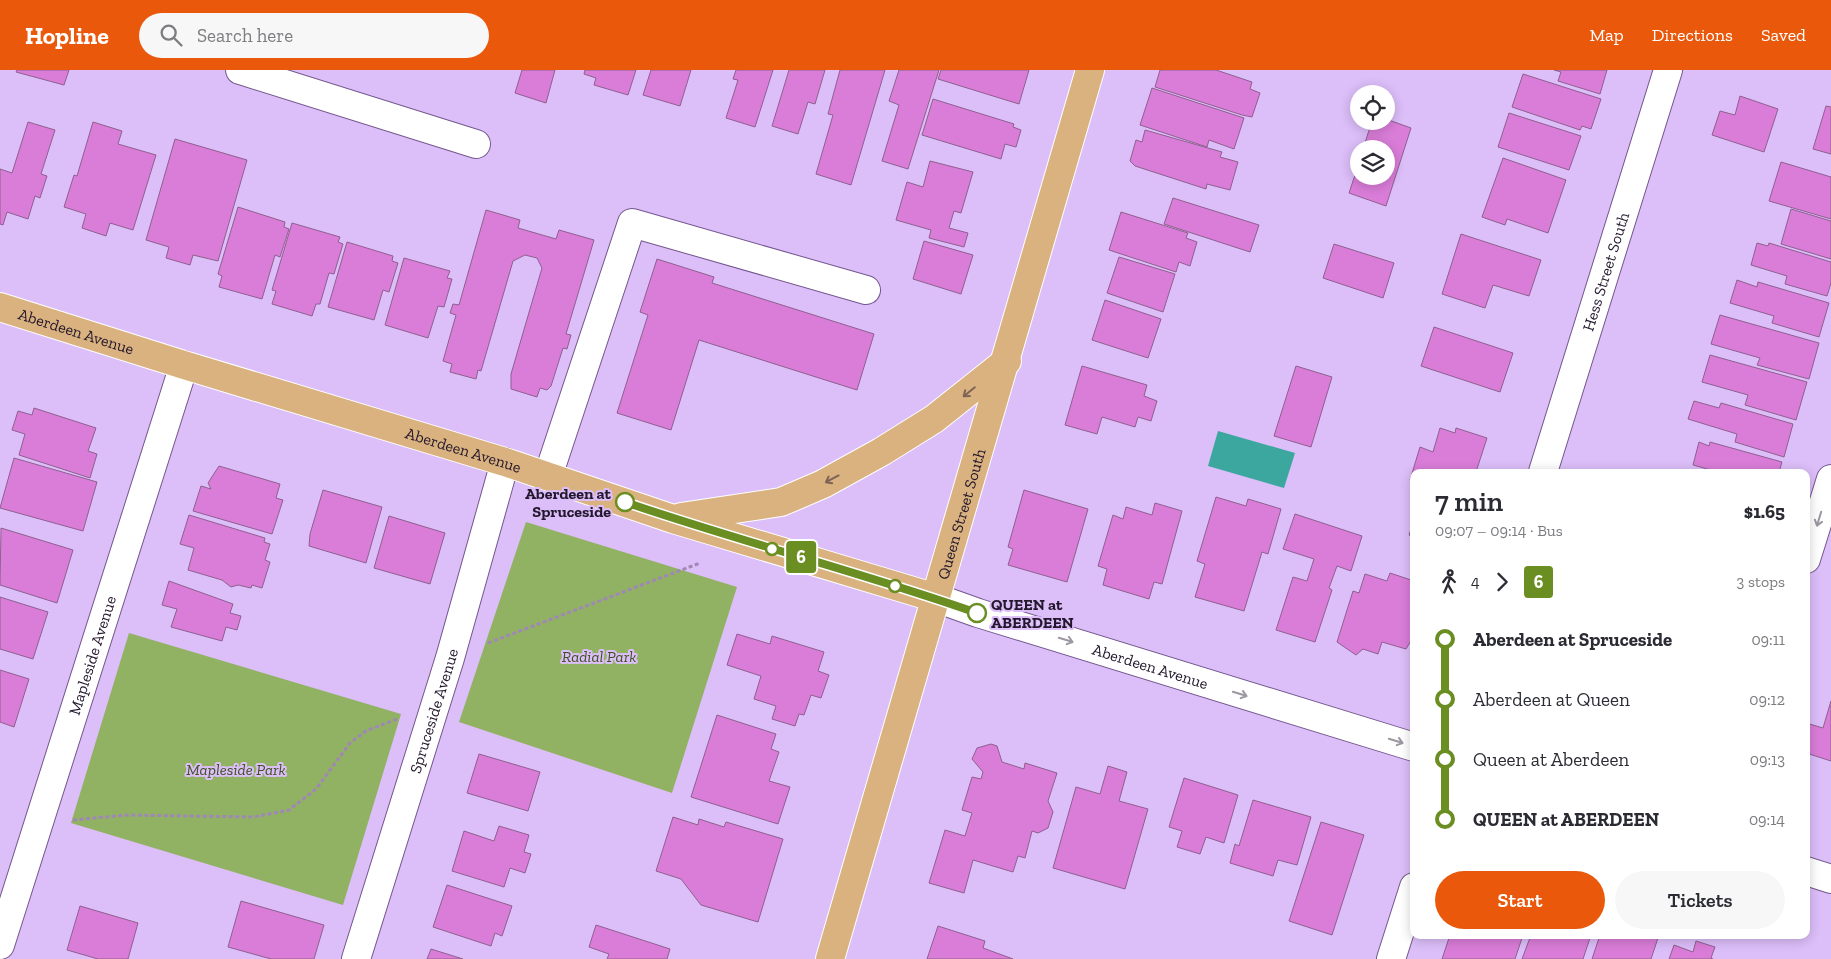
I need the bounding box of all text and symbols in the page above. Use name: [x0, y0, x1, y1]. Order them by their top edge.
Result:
search box: [139, 13, 489, 58]
text: Hopline: [25, 21, 109, 50]
icon: search: [157, 21, 185, 49]
text: Search here: [197, 24, 293, 47]
text: Map: [1589, 24, 1624, 46]
text: Directions: [1652, 24, 1733, 46]
text: Saved: [1761, 24, 1806, 46]
map controls: [1350, 85, 1395, 185]
button: locate: [1350, 85, 1395, 130]
button: layers: [1350, 140, 1395, 185]
street label: Hess Street South: [1578, 210, 1633, 333]
street label: Aberdeen Avenue: [16, 304, 136, 358]
one-way arrow: [962, 386, 975, 397]
street label: Aberdeen Avenue: [403, 423, 524, 476]
street label: Queen Street South: [933, 446, 989, 581]
one-way arrow: [824, 474, 839, 484]
place label: Aberdeen at Spruceside: [525, 484, 612, 521]
text: 7 min: [1435, 485, 1503, 518]
marker: Aberdeen at Spruceside: [615, 492, 635, 512]
text: $1.65: [1744, 500, 1785, 523]
one-way arrow: [1813, 511, 1823, 527]
text: 09:07 – 09:14 · Bus: [1435, 521, 1563, 540]
line badge: 6: [785, 541, 817, 573]
unlabelled marker: [765, 542, 779, 556]
text: 6: [796, 546, 806, 568]
icon: walk: [1435, 568, 1463, 596]
icon: forward: [1488, 568, 1516, 596]
text: 6: [1534, 571, 1543, 593]
text: 4: [1471, 572, 1480, 591]
text: 3 stops: [1737, 572, 1785, 591]
unlabelled marker: [888, 579, 902, 593]
street label: Mapleside Avenue: [64, 593, 120, 717]
place label: QUEEN at ABERDEEN: [991, 595, 1074, 632]
marker: QUEEN at ABERDEEN: [967, 603, 987, 623]
text: Aberdeen at Spruceside: [1473, 628, 1672, 651]
text: 09:11: [1751, 630, 1785, 649]
one-way arrow: [1058, 636, 1073, 645]
street label: Aberdeen Avenue: [1090, 639, 1211, 693]
street label: Spruceside Avenue: [405, 646, 462, 776]
park label: Radial Park: [562, 647, 636, 666]
text: Aberdeen at Queen: [1473, 688, 1630, 711]
one-way arrow: [1232, 689, 1248, 699]
text: 09:12: [1749, 690, 1785, 709]
one-way arrow: [1387, 737, 1403, 747]
text: Queen at Aberdeen: [1473, 748, 1629, 771]
text: 09:13: [1750, 750, 1785, 769]
park label: Mapleside Park: [186, 760, 286, 779]
text: QUEEN at ABERDEEN: [1473, 808, 1659, 831]
text: 09:14: [1749, 810, 1785, 829]
button: Start: [1435, 871, 1605, 929]
button: Tickets: [1615, 871, 1785, 929]

